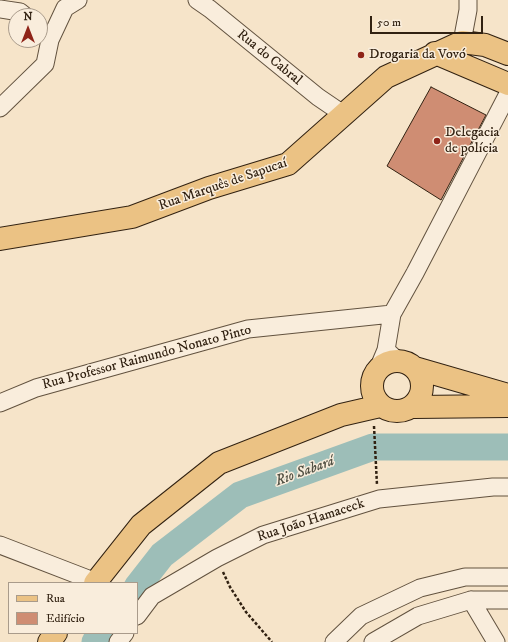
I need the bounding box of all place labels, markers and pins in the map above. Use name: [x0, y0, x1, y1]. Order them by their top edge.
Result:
place label: Drogaria da Vovó: [369, 47, 466, 63]
marker: Drogaria da Vovó: [356, 50, 366, 60]
place label: Delegacia de polícia: [445, 125, 500, 158]
marker: Delegacia de polícia: [432, 136, 442, 146]

